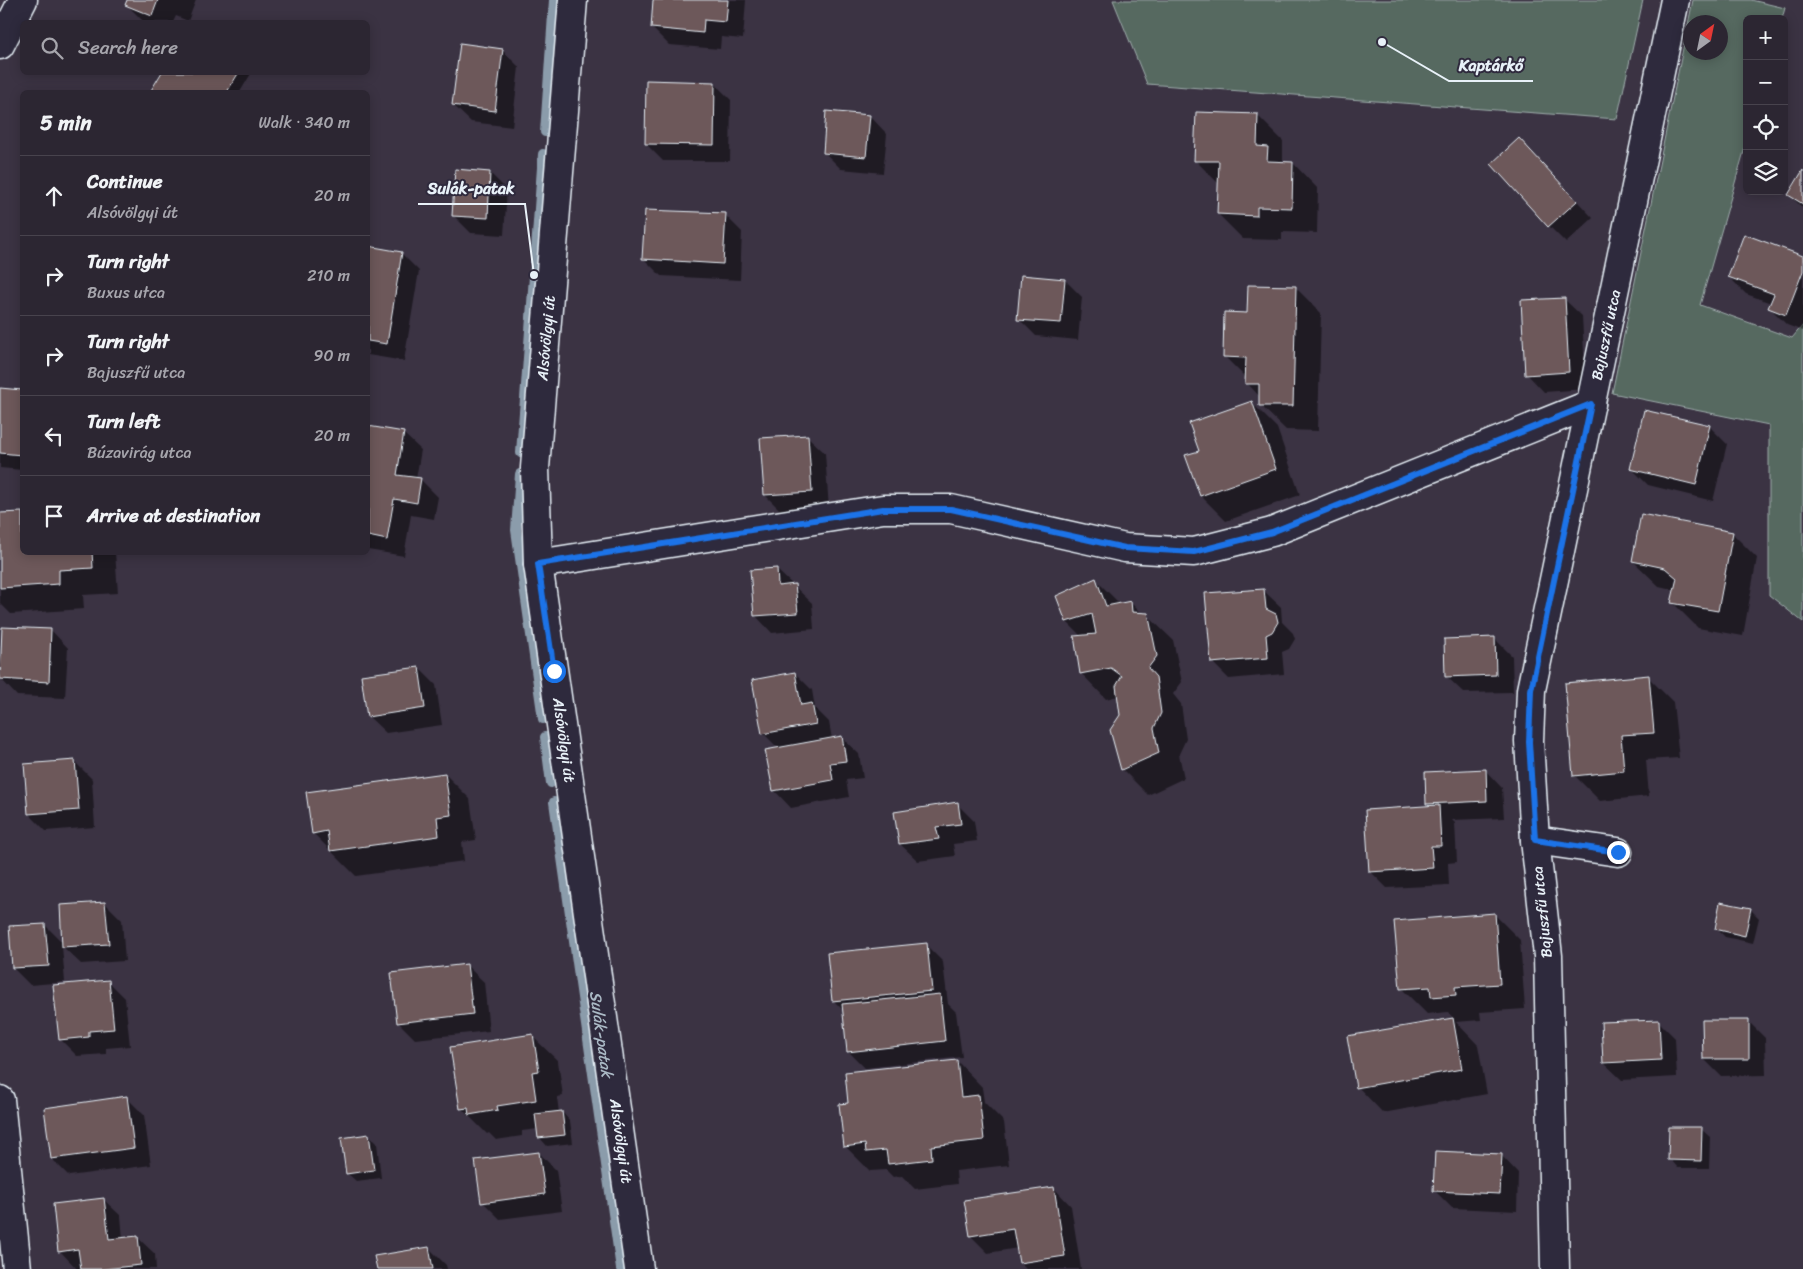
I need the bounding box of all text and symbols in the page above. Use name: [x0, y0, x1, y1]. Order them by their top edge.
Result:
north arrow: [1683, 15, 1728, 60]
map controls: [1743, 15, 1788, 195]
button: +: [1743, 15, 1788, 60]
search box: [20, 20, 370, 75]
text: Search here: [78, 31, 178, 64]
icon: search: [38, 34, 66, 62]
callout: Kaptárkő: [1449, 50, 1533, 81]
text: Kaptárkő: [1458, 51, 1525, 80]
button: −: [1743, 60, 1788, 105]
text: 5 min: [40, 104, 92, 142]
button: locate: [1743, 105, 1788, 150]
text: Walk · 340 m: [259, 108, 350, 137]
button: layers: [1743, 150, 1788, 195]
text: Continue: [87, 165, 163, 198]
callout: Sulák-patak: [418, 173, 525, 204]
text: Sulák-patak: [426, 174, 515, 203]
text: 20 m: [314, 181, 350, 210]
icon: ahead: [40, 182, 68, 210]
text: Alsóvölgyi út: [87, 198, 178, 227]
text: Turn right: [87, 245, 169, 278]
text: 210 m: [307, 261, 350, 290]
icon: right: [40, 262, 68, 290]
text: Buxus utca: [87, 278, 165, 307]
street label: Bajuszfű utca: [1584, 287, 1628, 383]
street label: Alsóvölgyi út: [529, 294, 563, 383]
text: Turn right: [87, 325, 169, 358]
text: 90 m: [314, 341, 350, 370]
icon: right: [40, 342, 68, 370]
text: Bajuszfű utca: [87, 358, 185, 387]
text: Turn left: [87, 405, 160, 438]
text: 20 m: [314, 421, 350, 450]
icon: left: [40, 422, 68, 450]
text: Búzavirág utca: [87, 438, 192, 467]
text: Arrive at destination: [87, 499, 260, 532]
icon: arrive: [40, 502, 68, 530]
route start: [543, 660, 566, 683]
street label: Alsóvölgyi út: [545, 695, 583, 785]
route end: [1607, 841, 1630, 864]
street label: Bajuszfű utca: [1524, 864, 1560, 959]
water label: Sulák-patak: [581, 989, 622, 1082]
street label: Alsóvölgyi út: [602, 1096, 640, 1186]

